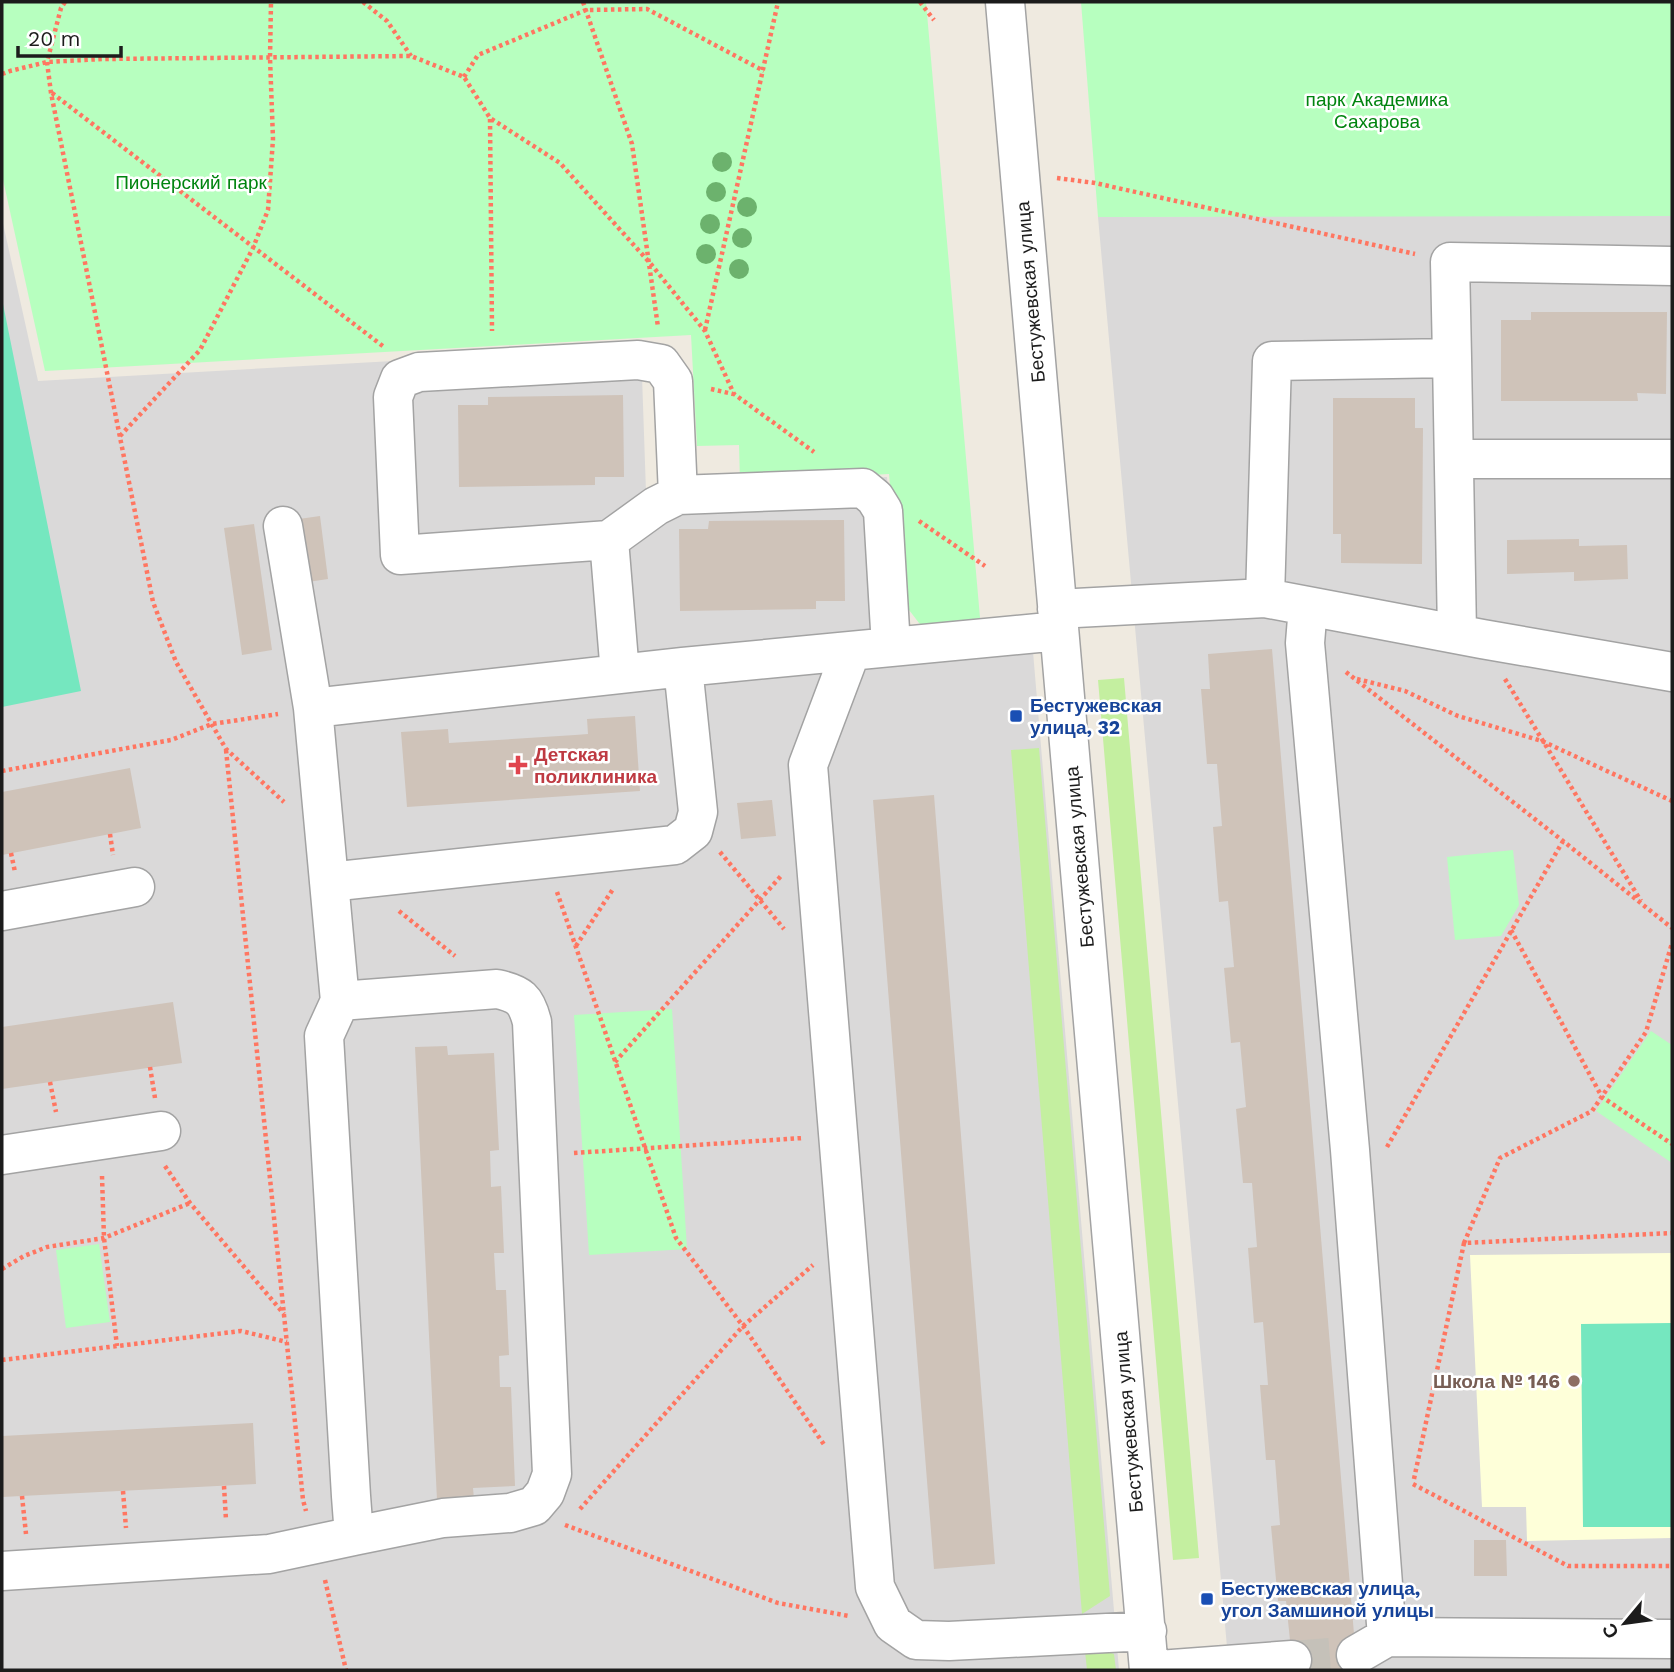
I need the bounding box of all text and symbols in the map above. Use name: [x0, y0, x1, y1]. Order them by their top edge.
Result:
scale bar: [18, 14, 121, 58]
text: 20 m: [28, 26, 80, 51]
park label: парк Академика Сахарова: [1306, 88, 1449, 133]
park label: Пионерский парк: [115, 171, 268, 194]
street label: Бестужевская улица: [1011, 200, 1050, 384]
place label: Бестужевская улица, 32: [1030, 694, 1162, 739]
marker: Бестужевская улица, 32: [1008, 708, 1024, 724]
place label: Детская поликлиника: [534, 743, 658, 788]
marker: Детская поликлиника: [508, 755, 528, 775]
street label: Бестужевская улица: [1060, 765, 1099, 949]
street label: Бестужевская улица: [1109, 1330, 1148, 1514]
place label: Школа № 146: [1433, 1370, 1560, 1393]
marker: Школа № 146: [1566, 1373, 1582, 1389]
place label: Бестужевская улица, угол Замшиной улицы: [1221, 1577, 1434, 1622]
north arrow: [1590, 1588, 1660, 1658]
marker: Бестужевская улица, угол Замшиной улицы: [1199, 1591, 1215, 1607]
text: С: [1597, 1619, 1624, 1643]

